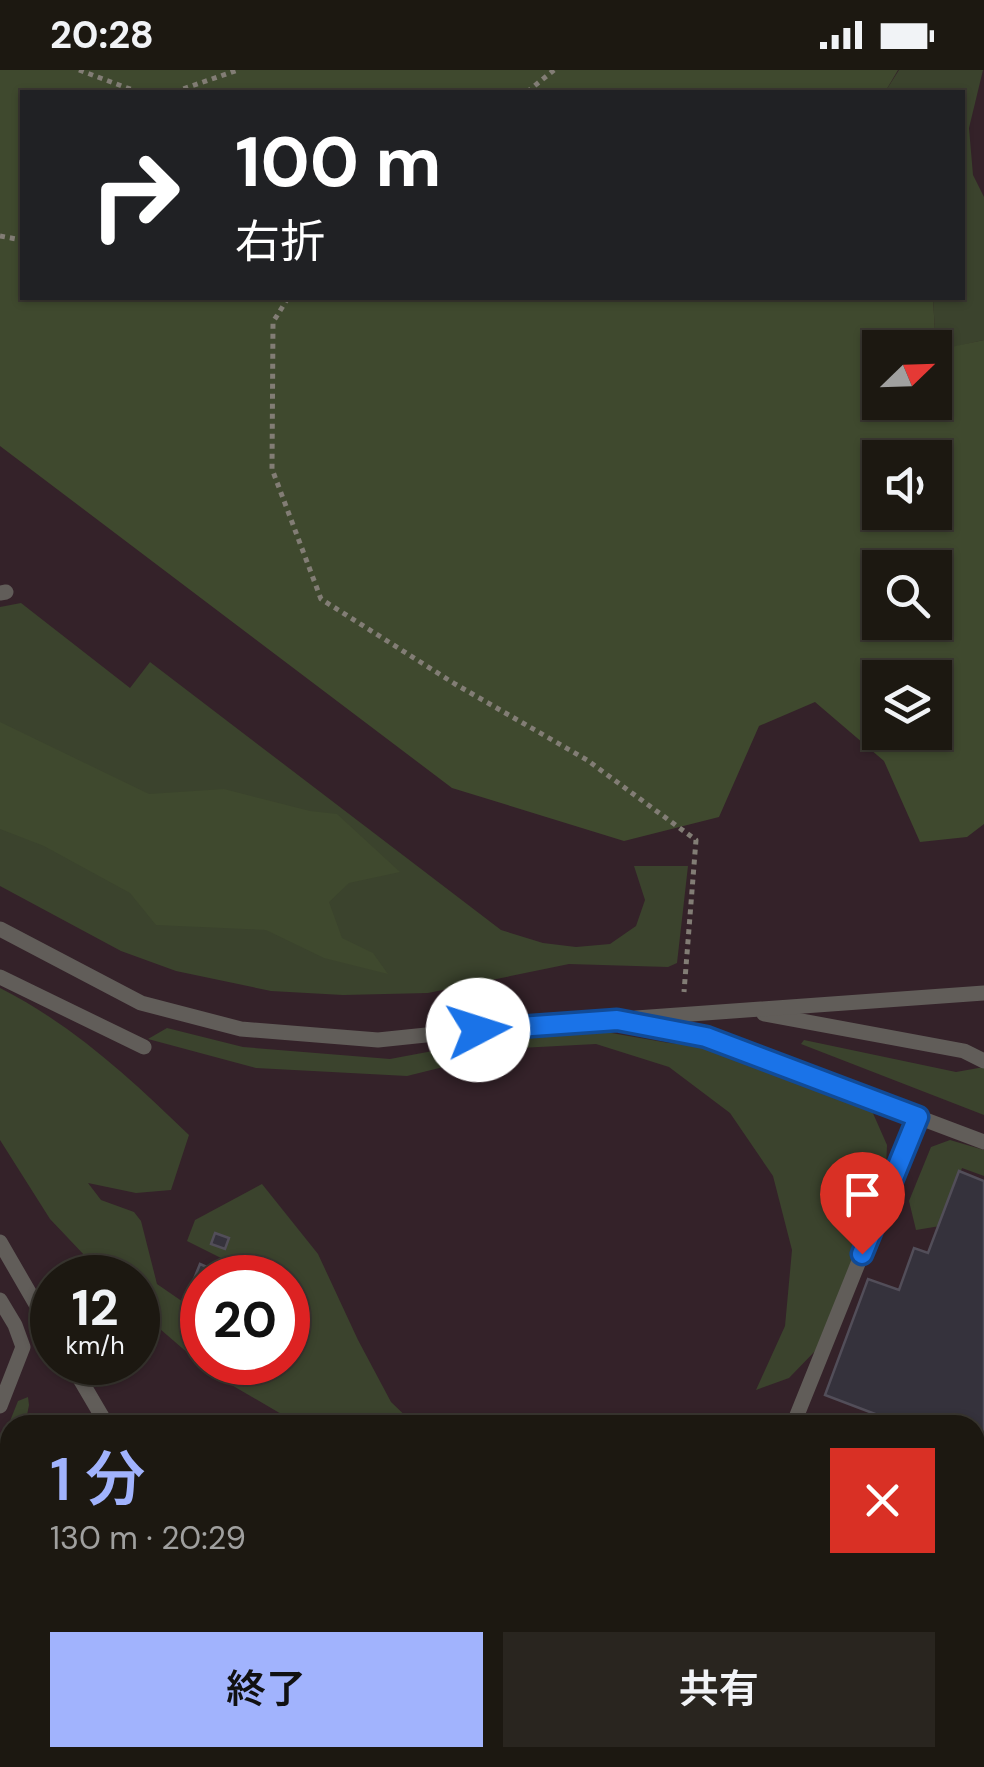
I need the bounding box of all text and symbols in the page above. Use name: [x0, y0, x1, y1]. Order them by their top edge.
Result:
text: 20:28: [50, 10, 154, 60]
text: 100 m: [235, 117, 441, 208]
icon: right: [70, 130, 200, 260]
text: 右折: [235, 212, 325, 271]
north arrow: [862, 330, 952, 420]
map controls: [862, 330, 952, 750]
button: sound: [862, 440, 952, 530]
button: search: [862, 550, 952, 640]
button: layers: [862, 660, 952, 750]
position arrow: [426, 978, 530, 1082]
pin: [820, 1152, 905, 1255]
icon: arrive: [835, 1167, 890, 1222]
speed limit sign: 20: [180, 1255, 310, 1385]
text: 12: [71, 1275, 119, 1341]
text: km/h: [65, 1329, 125, 1362]
text: 1 分: [50, 1440, 146, 1519]
button: close: [830, 1448, 935, 1553]
text: 130 m · 20:29: [50, 1517, 246, 1559]
button: 終了: [50, 1632, 483, 1747]
button: 共有: [503, 1632, 935, 1747]

